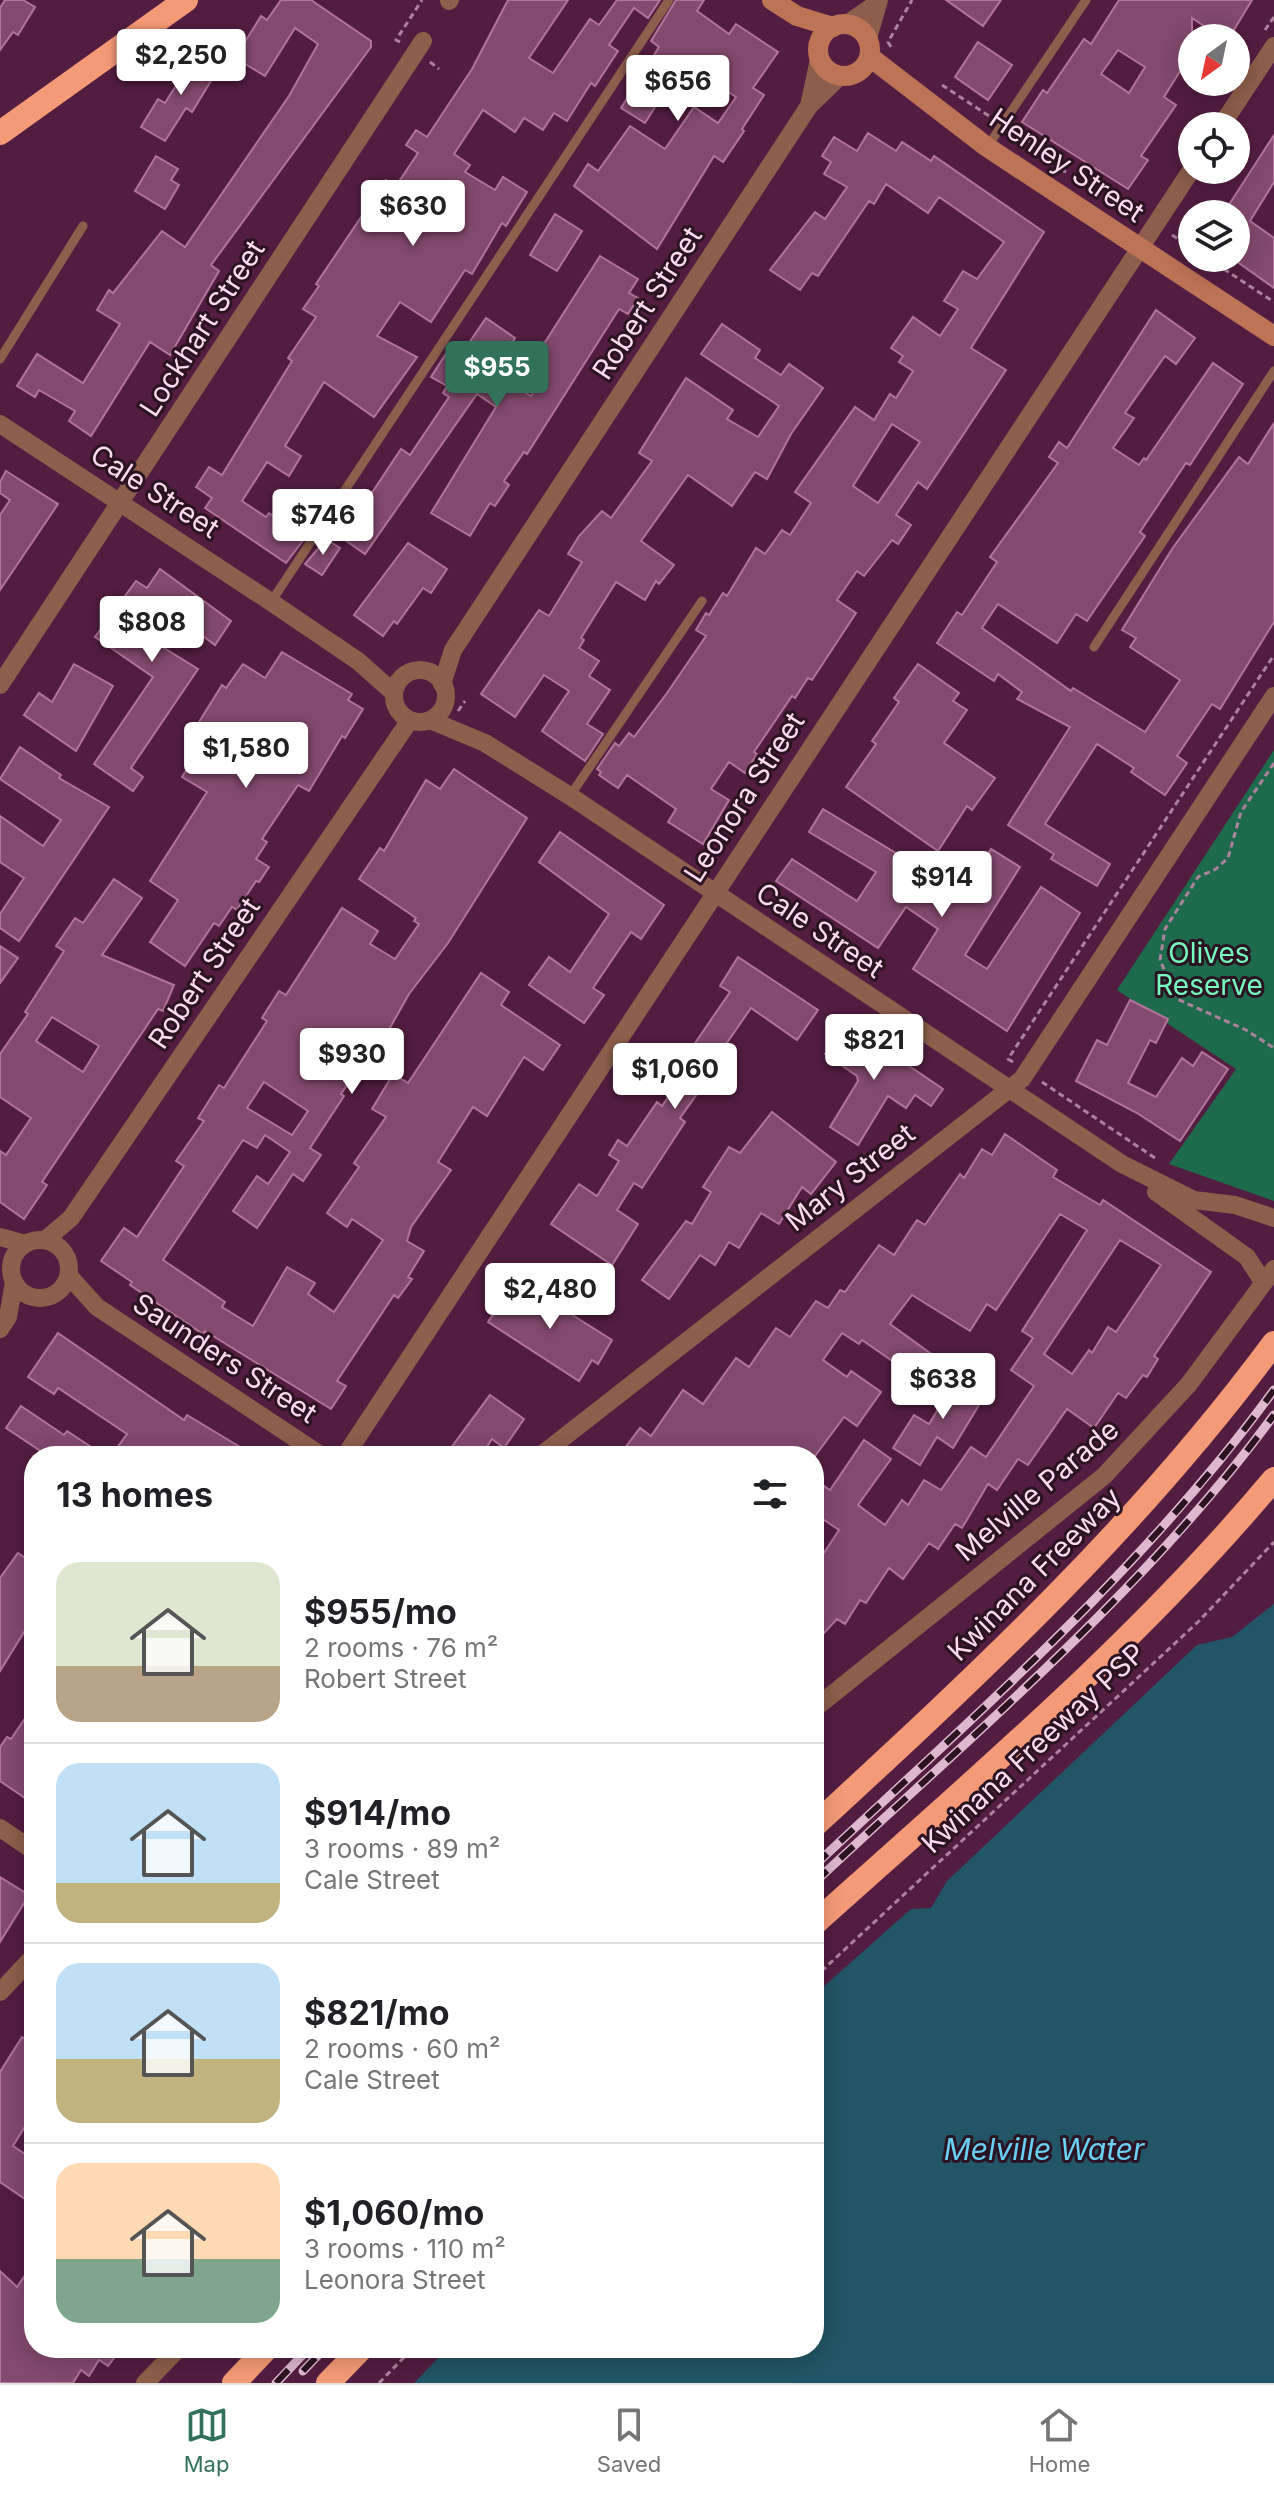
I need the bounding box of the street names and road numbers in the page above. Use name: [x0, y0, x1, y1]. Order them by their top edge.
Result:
street label: Henley Street: [983, 101, 1151, 229]
street label: Robert Street: [585, 220, 709, 386]
street label: Lockhart Street: [132, 233, 272, 423]
street label: Cale Street: [84, 437, 226, 545]
street label: Leonora Street: [677, 706, 811, 888]
street label: Cale Street: [750, 875, 890, 985]
street label: Robert Street: [141, 891, 267, 1055]
street label: Mary Street: [779, 1116, 921, 1238]
street label: Saunders Street: [127, 1286, 323, 1430]
street label: Melville Parade: [949, 1412, 1125, 1568]
street label: Kwinana Freeway: [940, 1480, 1128, 1668]
street label: Kwinana Freeway PSP: [914, 1636, 1152, 1860]

